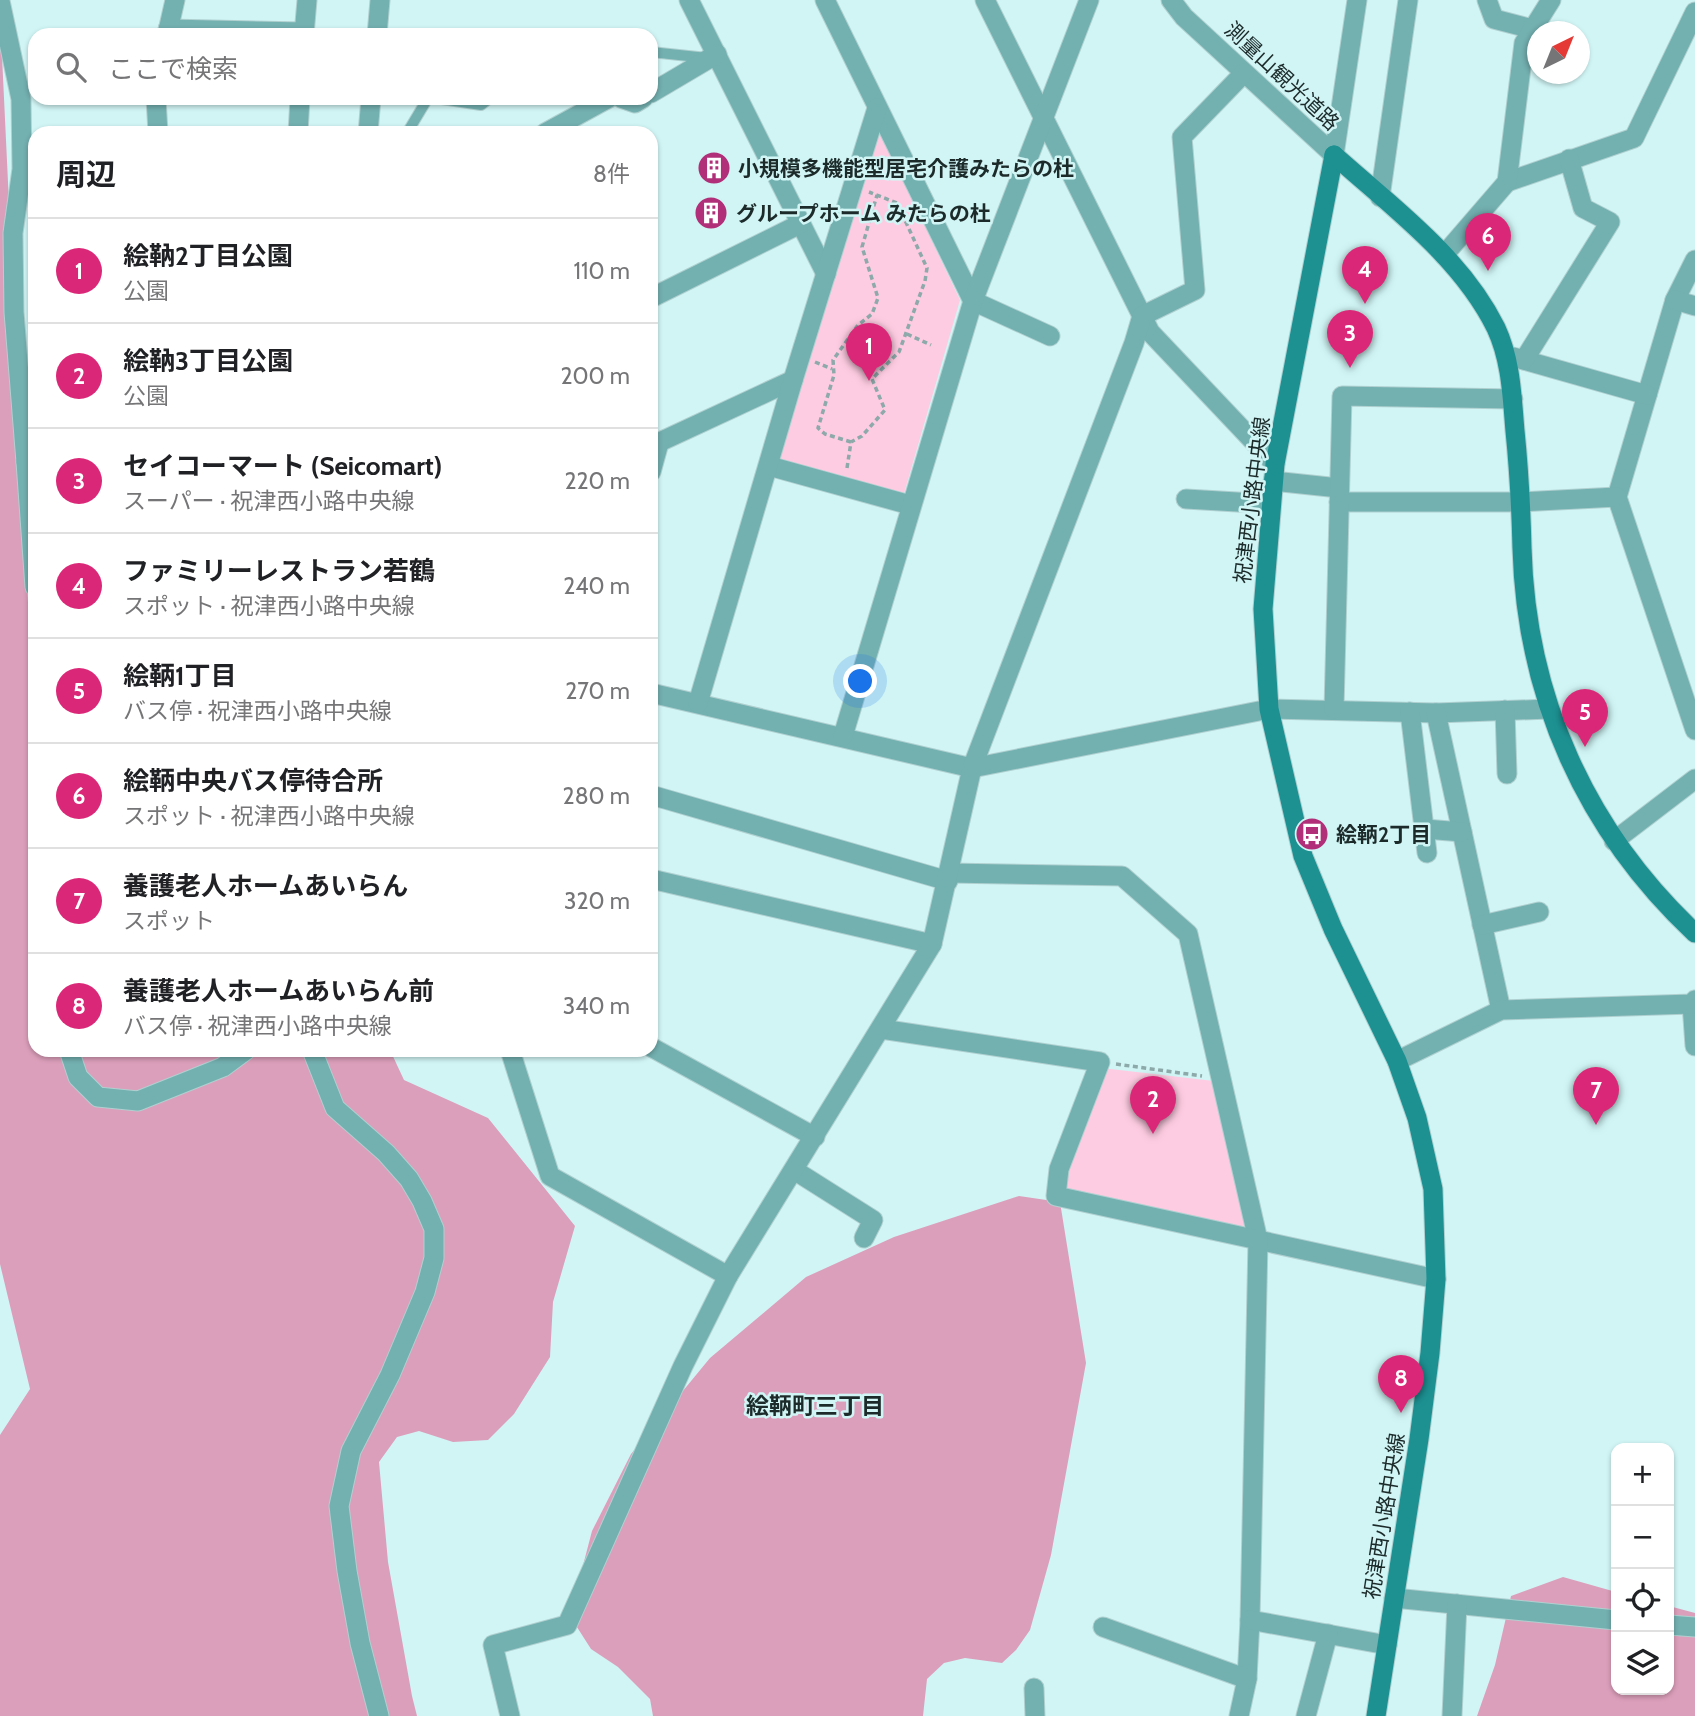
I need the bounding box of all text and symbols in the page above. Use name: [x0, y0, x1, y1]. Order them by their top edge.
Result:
street label: 測量山観光道路: [1220, 17, 1344, 135]
north arrow: [1527, 21, 1590, 84]
search box: [28, 28, 658, 105]
icon: search: [52, 48, 90, 86]
text: ここで検索: [108, 53, 238, 85]
building icon: 小規模多機能型居宅介護みたらの杜: [695, 149, 733, 187]
text: 周辺: [56, 156, 116, 193]
place label: 小規模多機能型居宅介護みたらの杜: [738, 156, 1074, 181]
text: 8件: [593, 160, 630, 188]
building icon: グループホーム みたらの杜: [692, 194, 730, 232]
place label: グループホーム みたらの杜: [736, 201, 991, 226]
pin: 6: [1465, 213, 1511, 271]
text: 絵靹2丁目公園: [123, 240, 293, 272]
pin: 4: [1342, 246, 1388, 304]
text: 1: [75, 257, 83, 285]
text: 110 m: [574, 257, 630, 285]
text: 公園: [123, 277, 169, 305]
pin: 3: [1327, 310, 1373, 368]
pin: 1: [846, 323, 892, 381]
text: 絵靹3丁目公園: [123, 345, 293, 377]
text: 2: [73, 362, 85, 390]
text: 200 m: [560, 362, 630, 390]
text: 公園: [123, 382, 169, 410]
street label: 祝津西小路中央線: [1229, 415, 1275, 585]
text: セイコーマート (Seicomart): [123, 450, 442, 482]
text: 3: [73, 467, 85, 495]
text: 220 m: [564, 467, 630, 495]
text: スーパー · 祝津西小路中央線: [123, 487, 415, 515]
text: ファミリーレストラン若鶴: [123, 555, 435, 587]
text: 4: [72, 572, 86, 600]
text: 240 m: [563, 572, 630, 600]
text: スポット · 祝津西小路中央線: [123, 592, 415, 620]
text: 絵鞆1丁目: [123, 660, 237, 692]
your location: [843, 664, 877, 698]
text: 5: [73, 677, 85, 705]
text: 270 m: [565, 677, 630, 705]
pin: 5: [1562, 689, 1608, 747]
text: バス停 · 祝津西小路中央線: [123, 697, 392, 725]
text: 絵鞆中央バス停待合所: [123, 765, 383, 797]
text: 6: [73, 782, 85, 810]
text: 280 m: [563, 782, 630, 810]
text: スポット · 祝津西小路中央線: [123, 802, 415, 830]
bus stop icon: 絵鞆2丁目: [1293, 815, 1331, 853]
place label: 絵鞆2丁目: [1336, 822, 1431, 847]
text: 養護老人ホームあいらん: [123, 870, 408, 902]
text: 7: [73, 887, 85, 915]
text: 320 m: [564, 887, 630, 915]
text: スポット: [123, 907, 215, 935]
text: 養護老人ホームあいらん前: [123, 975, 434, 1007]
text: 8: [72, 992, 86, 1020]
text: 340 m: [563, 992, 630, 1020]
text: バス停 · 祝津西小路中央線: [123, 1012, 392, 1040]
pin: 7: [1573, 1067, 1619, 1125]
pin: 2: [1130, 1076, 1176, 1134]
pin: 8: [1378, 1355, 1424, 1413]
district label: 絵鞆町三丁目: [746, 1392, 884, 1420]
street label: 祝津西小路中央線: [1359, 1431, 1409, 1601]
map controls: [1611, 1443, 1674, 1695]
button: +: [1611, 1443, 1674, 1506]
button: −: [1611, 1506, 1674, 1569]
button: locate: [1611, 1569, 1674, 1632]
button: layers: [1611, 1632, 1674, 1695]

